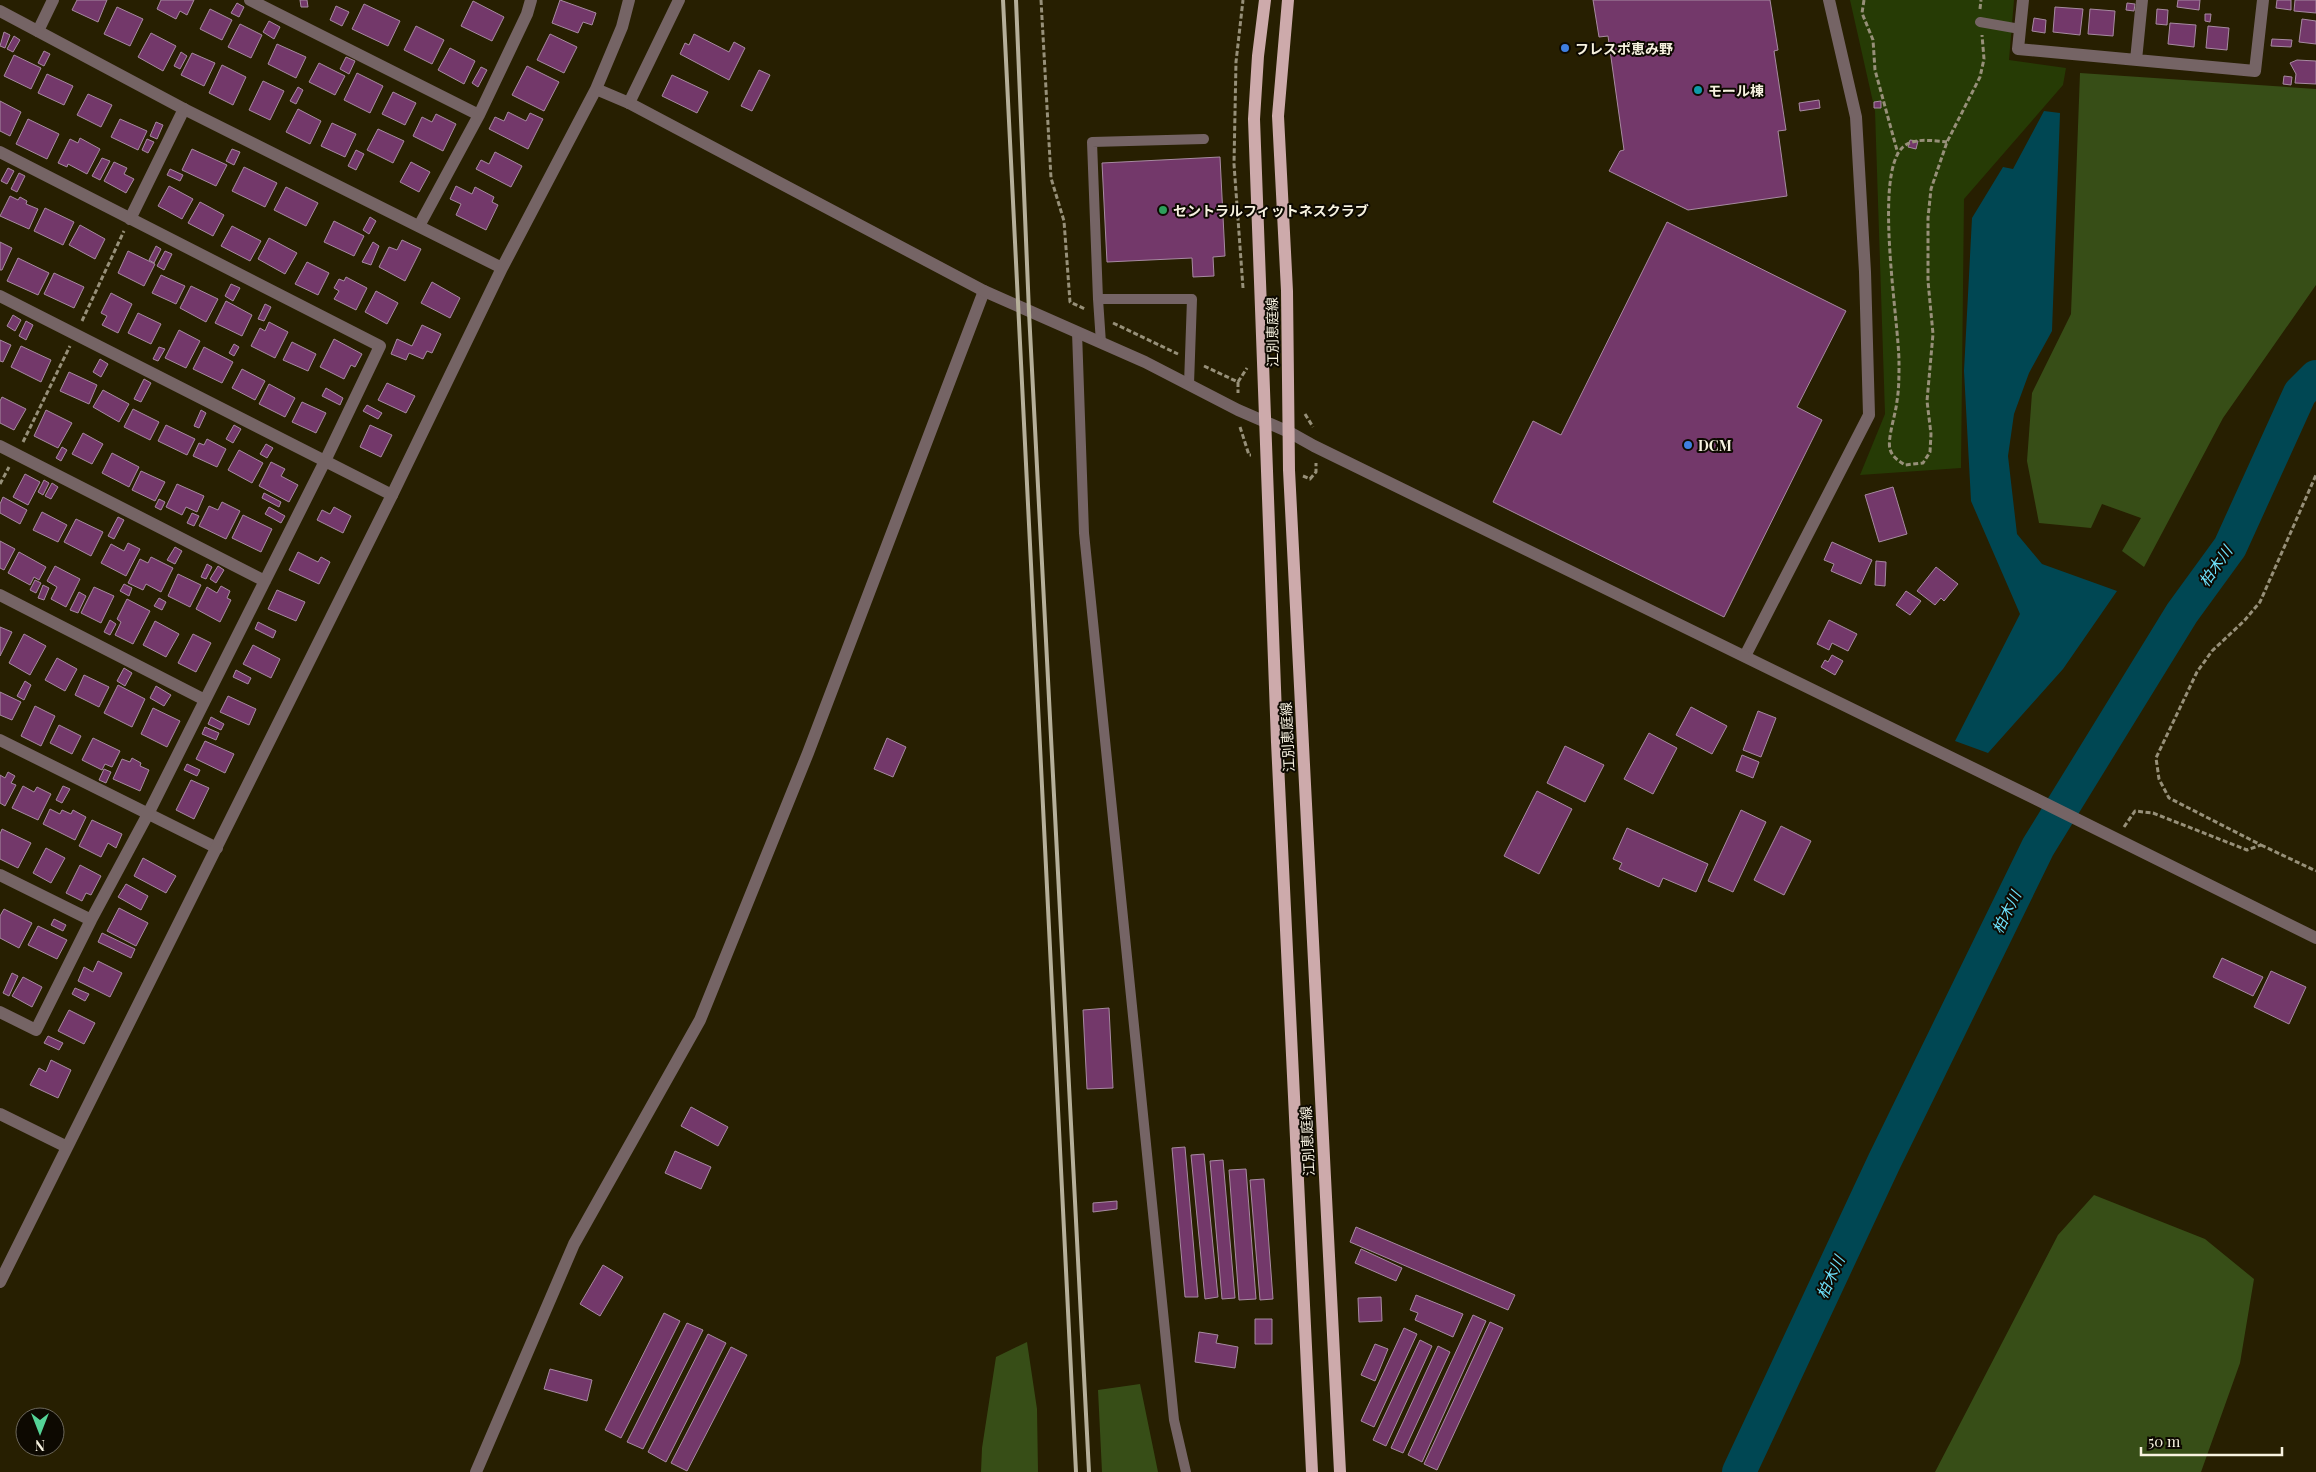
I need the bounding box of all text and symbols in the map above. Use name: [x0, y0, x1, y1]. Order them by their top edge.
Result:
place label: フレスポ恵み野: [1575, 39, 1673, 58]
marker: フレスポ恵み野: [1559, 42, 1571, 54]
place label: モール棟: [1708, 81, 1764, 100]
marker: モール棟: [1692, 84, 1704, 96]
place label: セントラルフィットネスクラブ: [1173, 201, 1369, 220]
marker: セントラルフィットネスクラブ: [1157, 204, 1169, 216]
street label: 江別恵庭線: [1262, 297, 1282, 367]
place label: DCM: [1698, 436, 1732, 455]
marker: DCM: [1682, 439, 1694, 451]
water label: 柏木川: [2194, 540, 2237, 590]
street label: 江別恵庭線: [1276, 702, 1298, 772]
water label: 柏木川: [1987, 886, 2026, 937]
street label: 江別恵庭線: [1296, 1106, 1318, 1176]
water label: 柏木川: [1811, 1251, 1849, 1302]
north arrow: [15, 1407, 65, 1457]
scale bar: [2141, 1424, 2282, 1456]
text: 50 m: [2148, 1431, 2181, 1451]
text: N: [35, 1436, 45, 1455]

